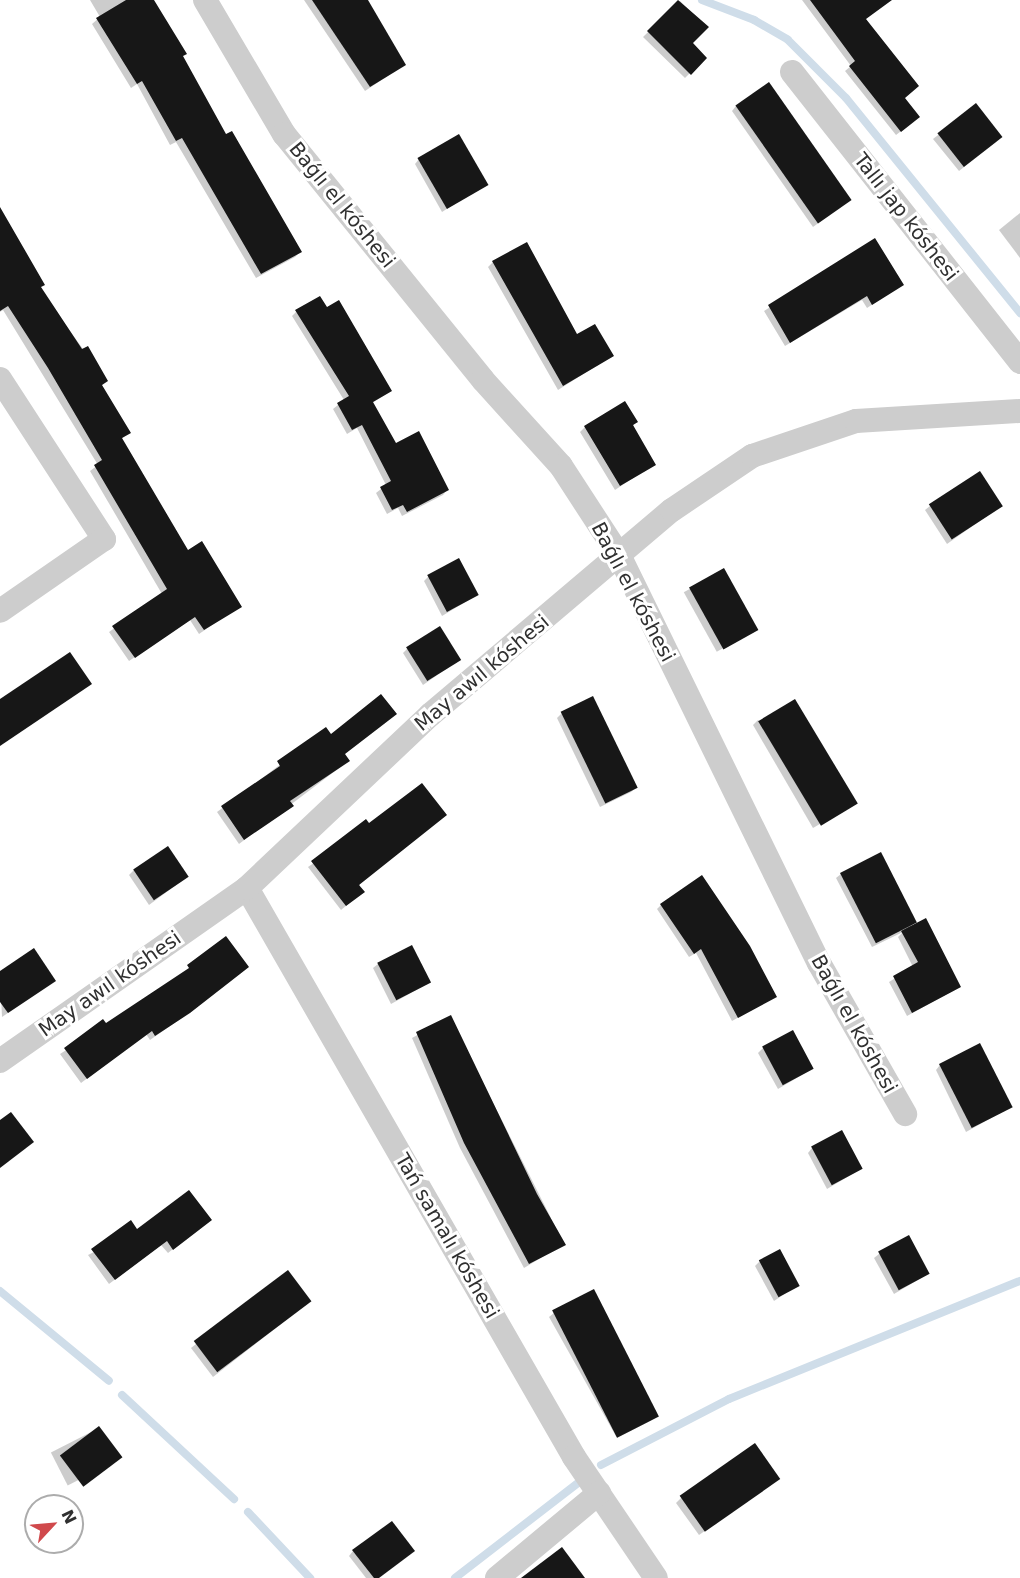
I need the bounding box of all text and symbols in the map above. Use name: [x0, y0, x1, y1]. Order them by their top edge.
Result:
street label: Baǵlı el kóshesi: [284, 137, 400, 273]
street label: Tallı jap kóshesi: [849, 148, 963, 286]
street label: Baǵlı el kóshesi: [586, 518, 680, 666]
street label: May awıl kóshesi: [410, 610, 554, 736]
street label: May awıl kóshesi: [34, 926, 186, 1042]
street label: Baǵlı el kóshesi: [806, 950, 902, 1098]
street label: Tań samalı kóshesi: [390, 1149, 504, 1323]
north arrow: [24, 1494, 84, 1554]
text: N: [57, 1507, 80, 1527]

